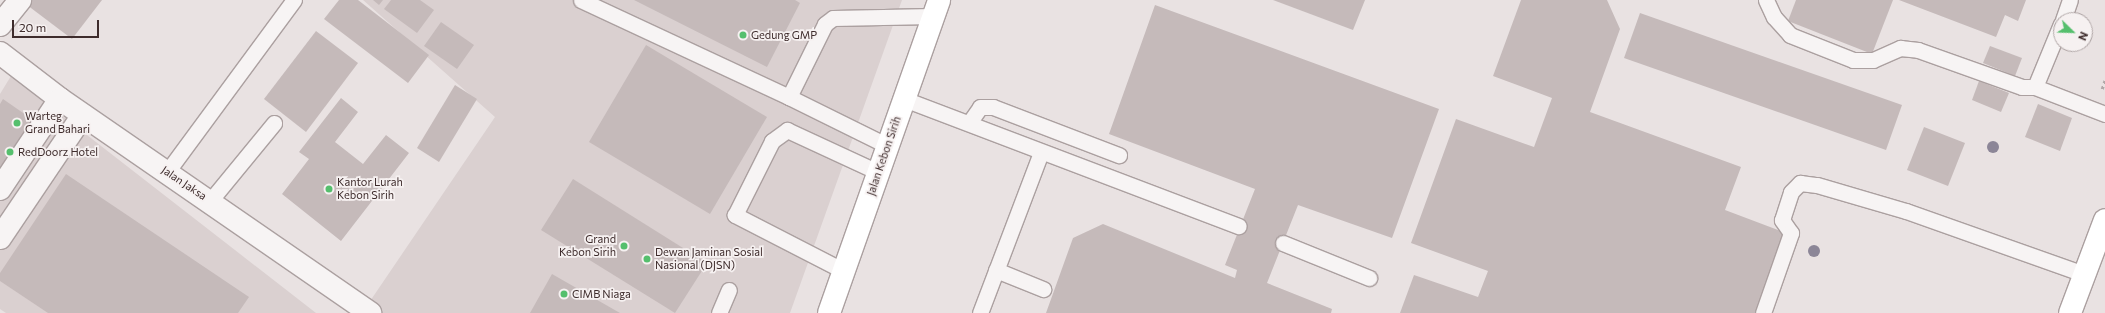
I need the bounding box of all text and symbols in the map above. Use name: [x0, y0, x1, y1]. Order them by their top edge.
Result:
scale bar: [14, 12, 101, 38]
north arrow: [2053, 12, 2093, 52]
text: 20 m: [19, 20, 46, 34]
place label: Gedung GMP: [751, 28, 817, 42]
marker: Gedung GMP: [738, 30, 748, 40]
text: N: [2076, 30, 2091, 43]
place label: Warteg Grand Bahari: [25, 110, 90, 136]
street label: Jalan Kebon Sirih: [864, 115, 904, 197]
marker: Warteg Grand Bahari: [12, 118, 22, 128]
place label: RedDoorz Hotel: [18, 145, 98, 159]
marker: RedDoorz Hotel: [5, 147, 15, 157]
street label: Jalan Jaksa: [159, 163, 209, 203]
place label: Kantor Lurah Kebon Sirih: [337, 176, 403, 202]
marker: Kantor Lurah Kebon Sirih: [324, 184, 334, 194]
place label: Grand Kebon Sirih: [559, 233, 616, 259]
marker: Grand Kebon Sirih: [619, 241, 629, 251]
place label: Dewan Jaminan Sosial Nasional (DJSN): [655, 246, 763, 272]
marker: Dewan Jaminan Sosial Nasional (DJSN): [642, 254, 652, 264]
place label: CIMB Niaga: [572, 287, 631, 301]
marker: CIMB Niaga: [559, 289, 569, 299]

